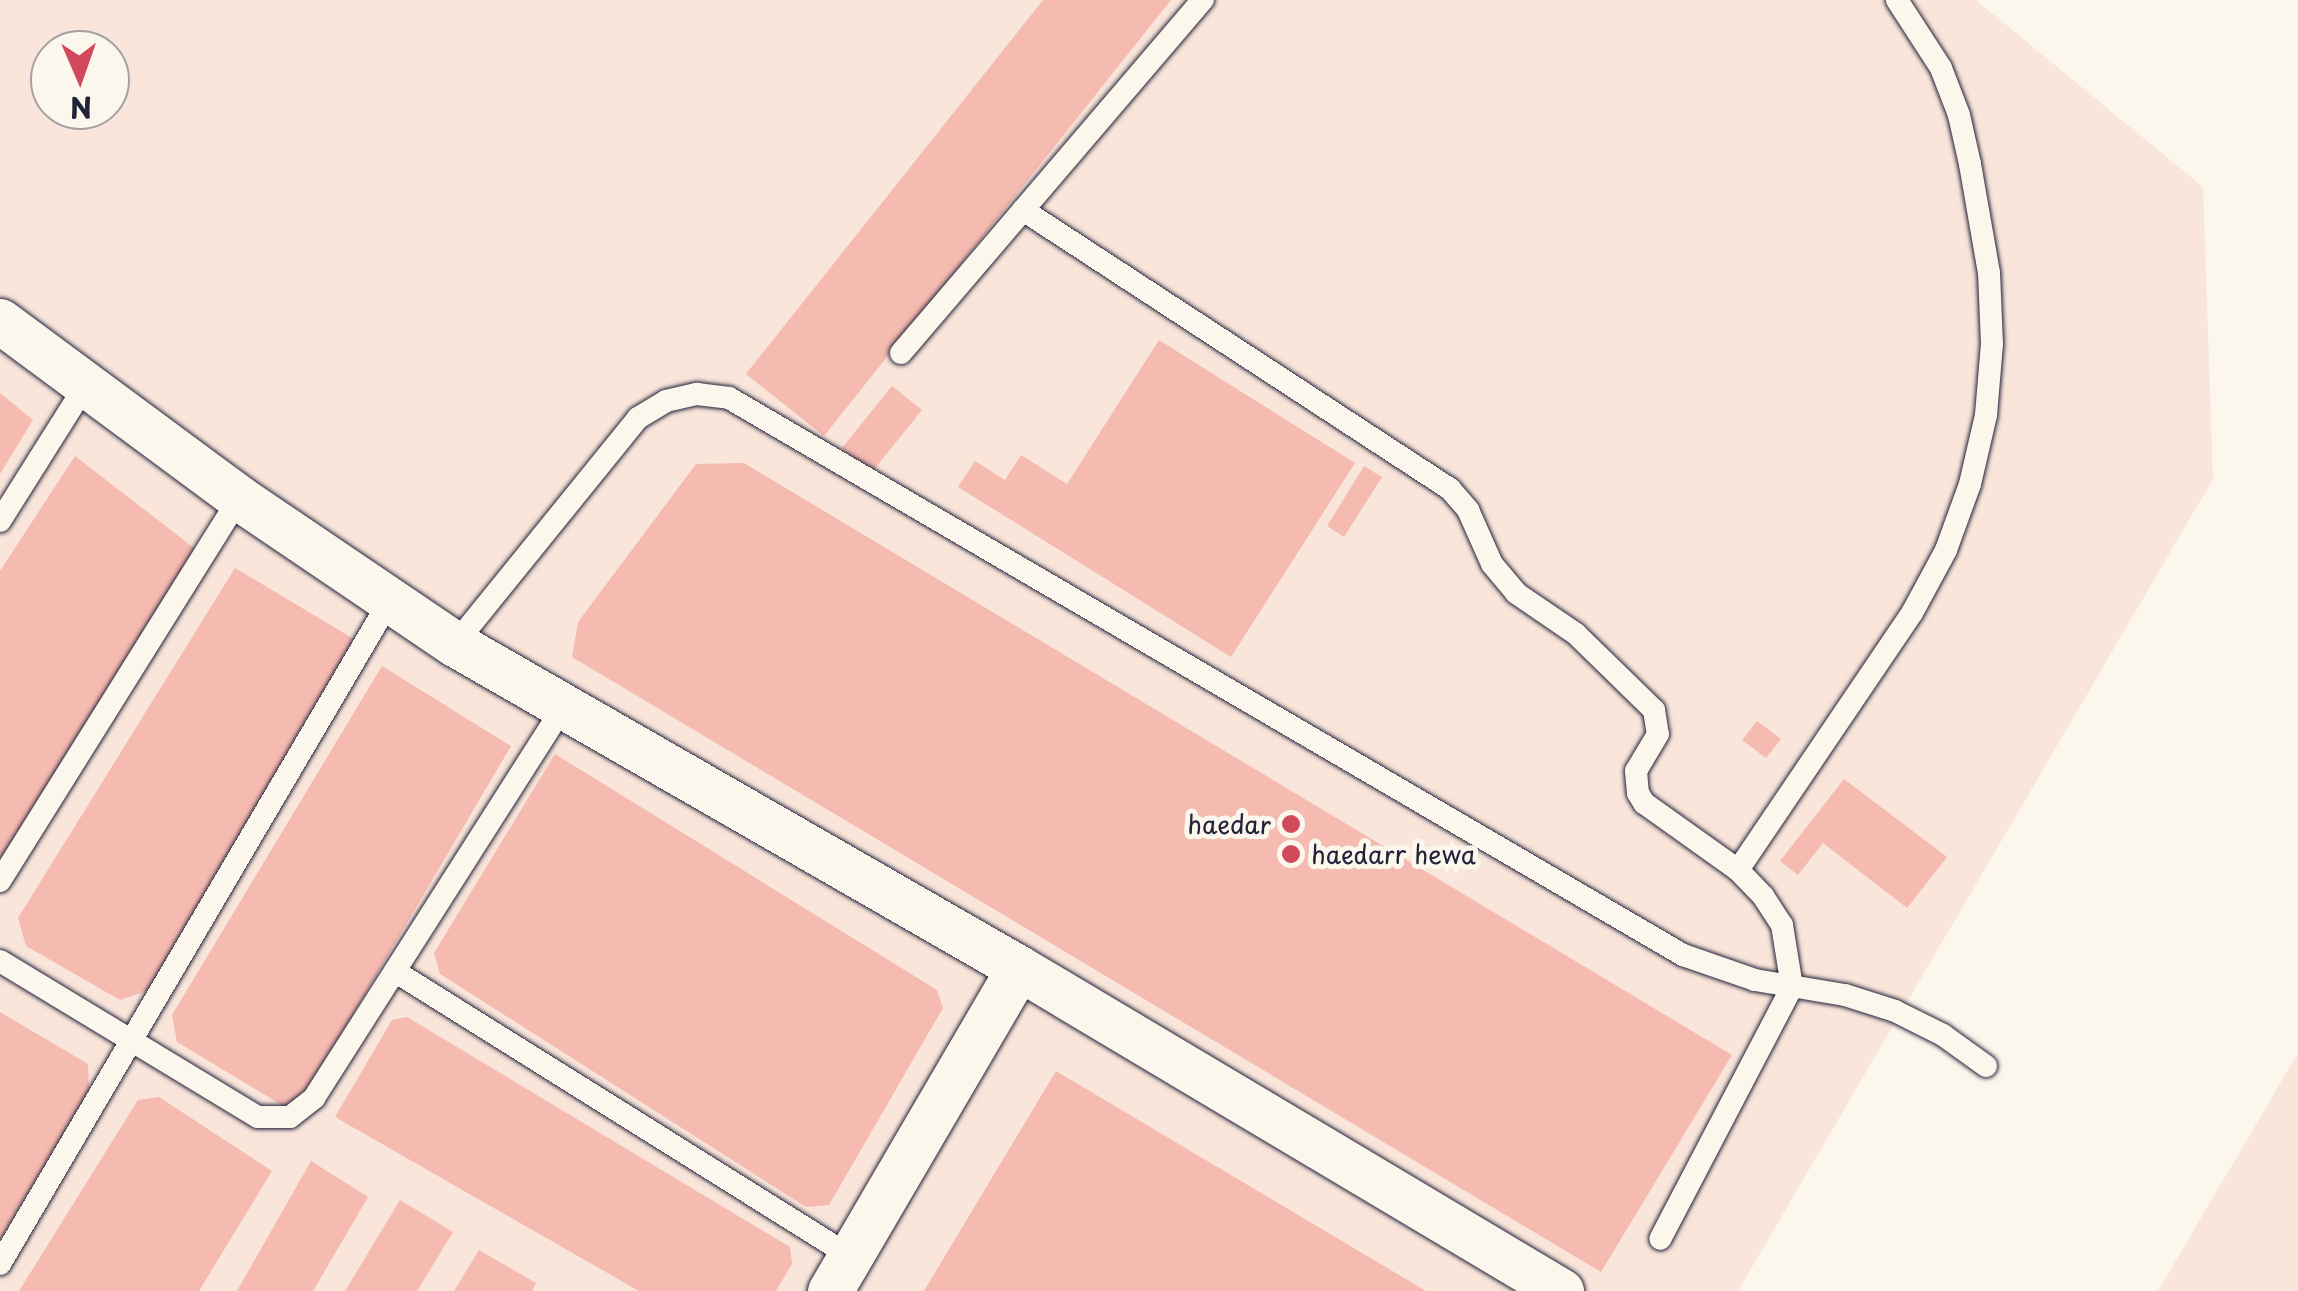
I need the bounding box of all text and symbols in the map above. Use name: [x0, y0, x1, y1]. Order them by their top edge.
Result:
north arrow: [30, 30, 130, 130]
text: N: [69, 87, 93, 130]
place label: haedar: [1187, 809, 1271, 839]
marker: haedar: [1280, 813, 1302, 835]
place label: haedarr hewa: [1311, 839, 1476, 869]
marker: haedarr hewa: [1280, 843, 1302, 865]

